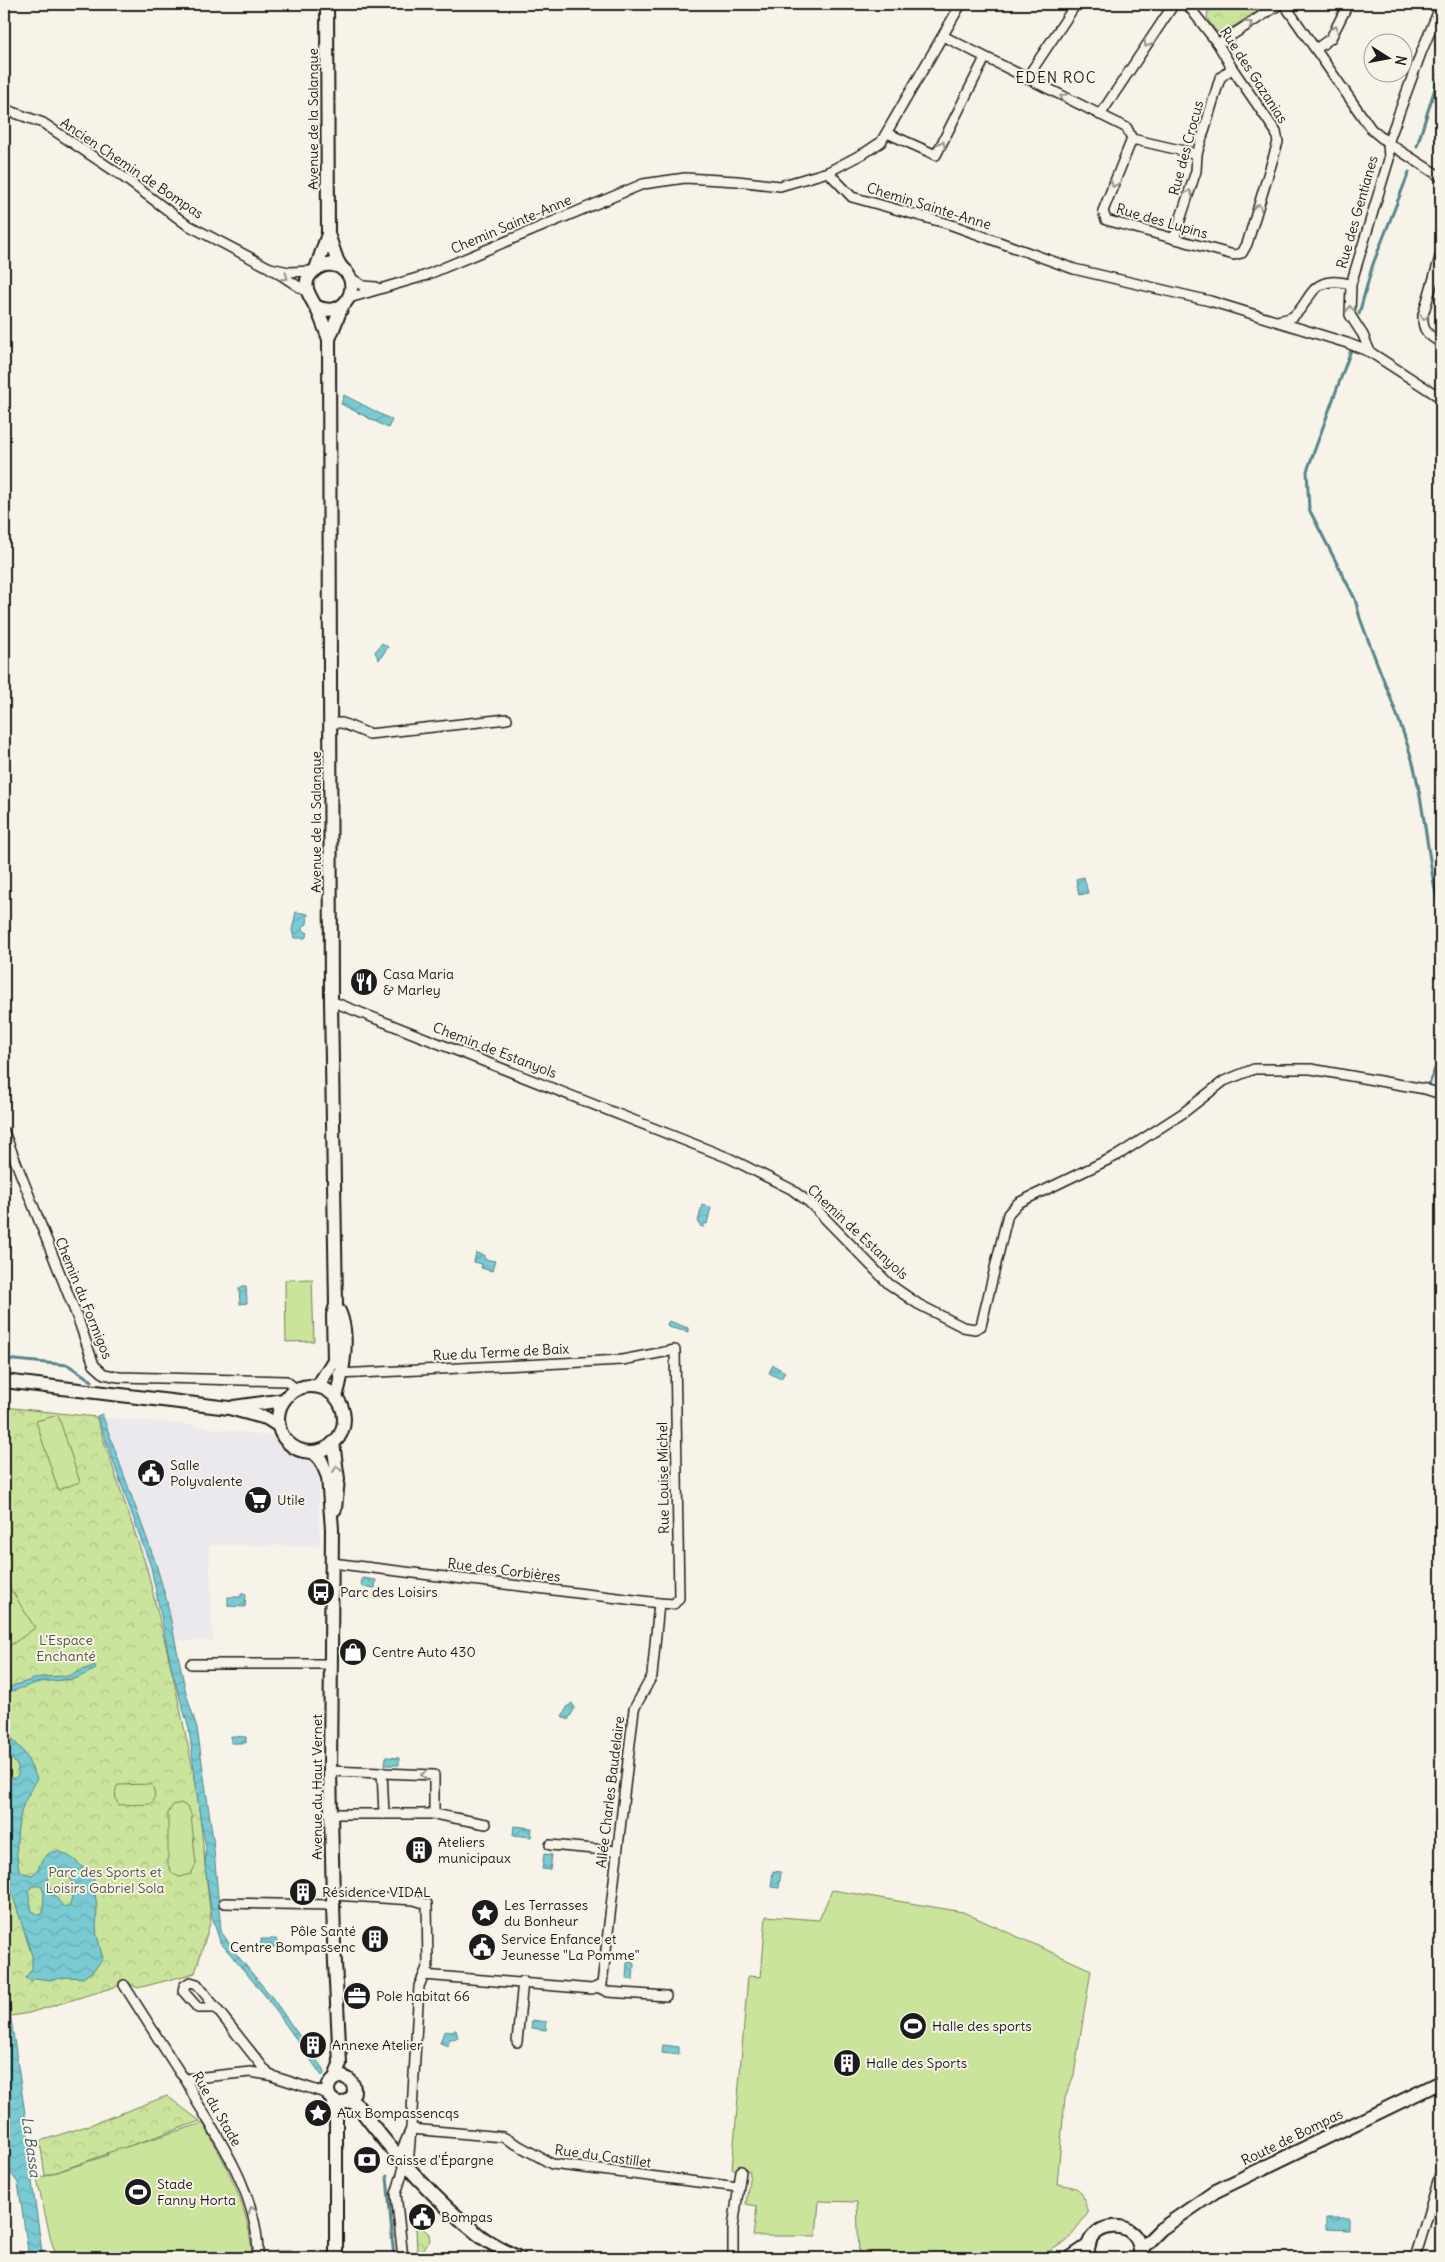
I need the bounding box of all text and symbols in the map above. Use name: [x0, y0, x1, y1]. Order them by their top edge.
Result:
one-way arrow: [1243, 21, 1252, 30]
street label: Rue des Gazanias: [1216, 23, 1292, 127]
one-way arrow: [1329, 25, 1339, 34]
north arrow: [1362, 32, 1412, 82]
one-way arrow: [1144, 39, 1153, 48]
street label: Avenue de la Salanque: [304, 48, 322, 190]
text: N: [1391, 54, 1411, 67]
district label: EDEN ROC: [1015, 68, 1097, 87]
one-way arrow: [1060, 93, 1069, 103]
street label: Rue des Crocus: [1165, 99, 1207, 197]
street label: Ancien Chemin de Bompas: [57, 113, 207, 223]
one-way arrow: [936, 140, 946, 149]
street label: Rue des Gentianes: [1332, 153, 1382, 271]
street label: Chemin Sainte-Anne: [864, 178, 994, 234]
one-way arrow: [1110, 179, 1120, 188]
one-way arrow: [1183, 189, 1193, 197]
street label: Chemin Sainte-Anne: [448, 190, 574, 258]
street label: Rue des Lupins: [1114, 199, 1210, 243]
one-way arrow: [1253, 203, 1263, 211]
one-way arrow: [279, 271, 288, 280]
one-way arrow: [1345, 304, 1356, 312]
one-way arrow: [1419, 313, 1429, 322]
street label: Avenue de la Salanque: [307, 751, 325, 893]
place label: Casa Maria & Marley: [383, 965, 454, 999]
restaurant icon: Casa Maria & Marley: [349, 967, 379, 997]
street label: Chemin de Estanyols: [430, 1018, 560, 1082]
street label: Chemin de Estanyols: [804, 1181, 912, 1283]
street label: Chemin du Formigos: [51, 1234, 117, 1362]
street label: Rue du Terme de Baix: [432, 1339, 570, 1365]
street label: Rue Louise Michel: [653, 1422, 673, 1534]
place label: Salle Polyvalente: [170, 1456, 243, 1490]
public building icon: Salle Polyvalente: [136, 1458, 166, 1488]
one-way arrow: [332, 1464, 343, 1472]
supermarket icon: Utile: [243, 1485, 273, 1515]
place label: Utile: [277, 1491, 305, 1509]
street label: Rue des Corbières: [447, 1554, 561, 1586]
bus stop icon: Parc des Loisirs: [306, 1577, 336, 1607]
place label: Parc des Loisirs: [340, 1583, 438, 1601]
park label: L'Espace Enchanté: [36, 1631, 96, 1665]
shop icon: Centre Auto 430: [338, 1637, 368, 1667]
place label: Centre Auto 430: [372, 1643, 476, 1661]
street label: Avenue du Haut Vernet: [308, 1714, 326, 1860]
street label: Allée Charles Baudelaire: [592, 1715, 628, 1869]
one-way arrow: [420, 1769, 428, 1780]
place label: Ateliers municipaux: [438, 1833, 511, 1867]
building icon: Ateliers municipaux: [404, 1835, 434, 1865]
park label: Parc des Sports et Loisirs Gabriel Sola: [46, 1863, 164, 1897]
building icon: Résidence VIDAL: [288, 1877, 318, 1907]
place label: Résidence VIDAL: [322, 1883, 431, 1901]
place label: Les Terrasses du Bonheur: [504, 1896, 588, 1930]
place icon: Les Terrasses du Bonheur: [470, 1898, 500, 1928]
place label: Pôle Santé Centre Bompassenc: [230, 1922, 356, 1956]
building icon: Pôle Santé Centre Bompassenc: [360, 1924, 390, 1954]
place label: Service Enfance et Jeunesse "La Pomme": [501, 1930, 640, 1964]
public building icon: Service Enfance et Jeunesse "La Pomme": [467, 1932, 497, 1962]
office icon: Pole habitat 66: [342, 1981, 372, 2011]
place label: Pole habitat 66: [376, 1987, 470, 2005]
sports icon: Halle des sports: [898, 2011, 928, 2041]
place label: Halle des sports: [932, 2017, 1032, 2035]
building icon: Annexe Atelier: [298, 2030, 328, 2060]
place label: Annexe Atelier: [332, 2036, 423, 2054]
building icon: Halle des Sports: [832, 2048, 862, 2078]
place label: Halle des Sports: [866, 2054, 967, 2072]
street label: Rue du Stade: [188, 2068, 246, 2150]
place icon: Aux Bompassencqs: [303, 2098, 333, 2128]
place label: Aux Bompassencqs: [337, 2104, 459, 2122]
street label: Route de Bompas: [1238, 2105, 1346, 2169]
water label: La Bassa: [18, 2116, 45, 2180]
street label: Rue du Castillet: [554, 2140, 653, 2172]
bank icon: Caisse d'Épargne: [352, 2145, 382, 2175]
place label: Caisse d'Épargne: [386, 2151, 494, 2169]
place label: Stade Fanny Horta: [157, 2175, 236, 2209]
sports icon: Stade Fanny Horta: [123, 2177, 153, 2207]
public building icon: Bompas: [407, 2202, 437, 2232]
one-way arrow: [247, 2206, 258, 2215]
place label: Bompas: [441, 2208, 493, 2226]

